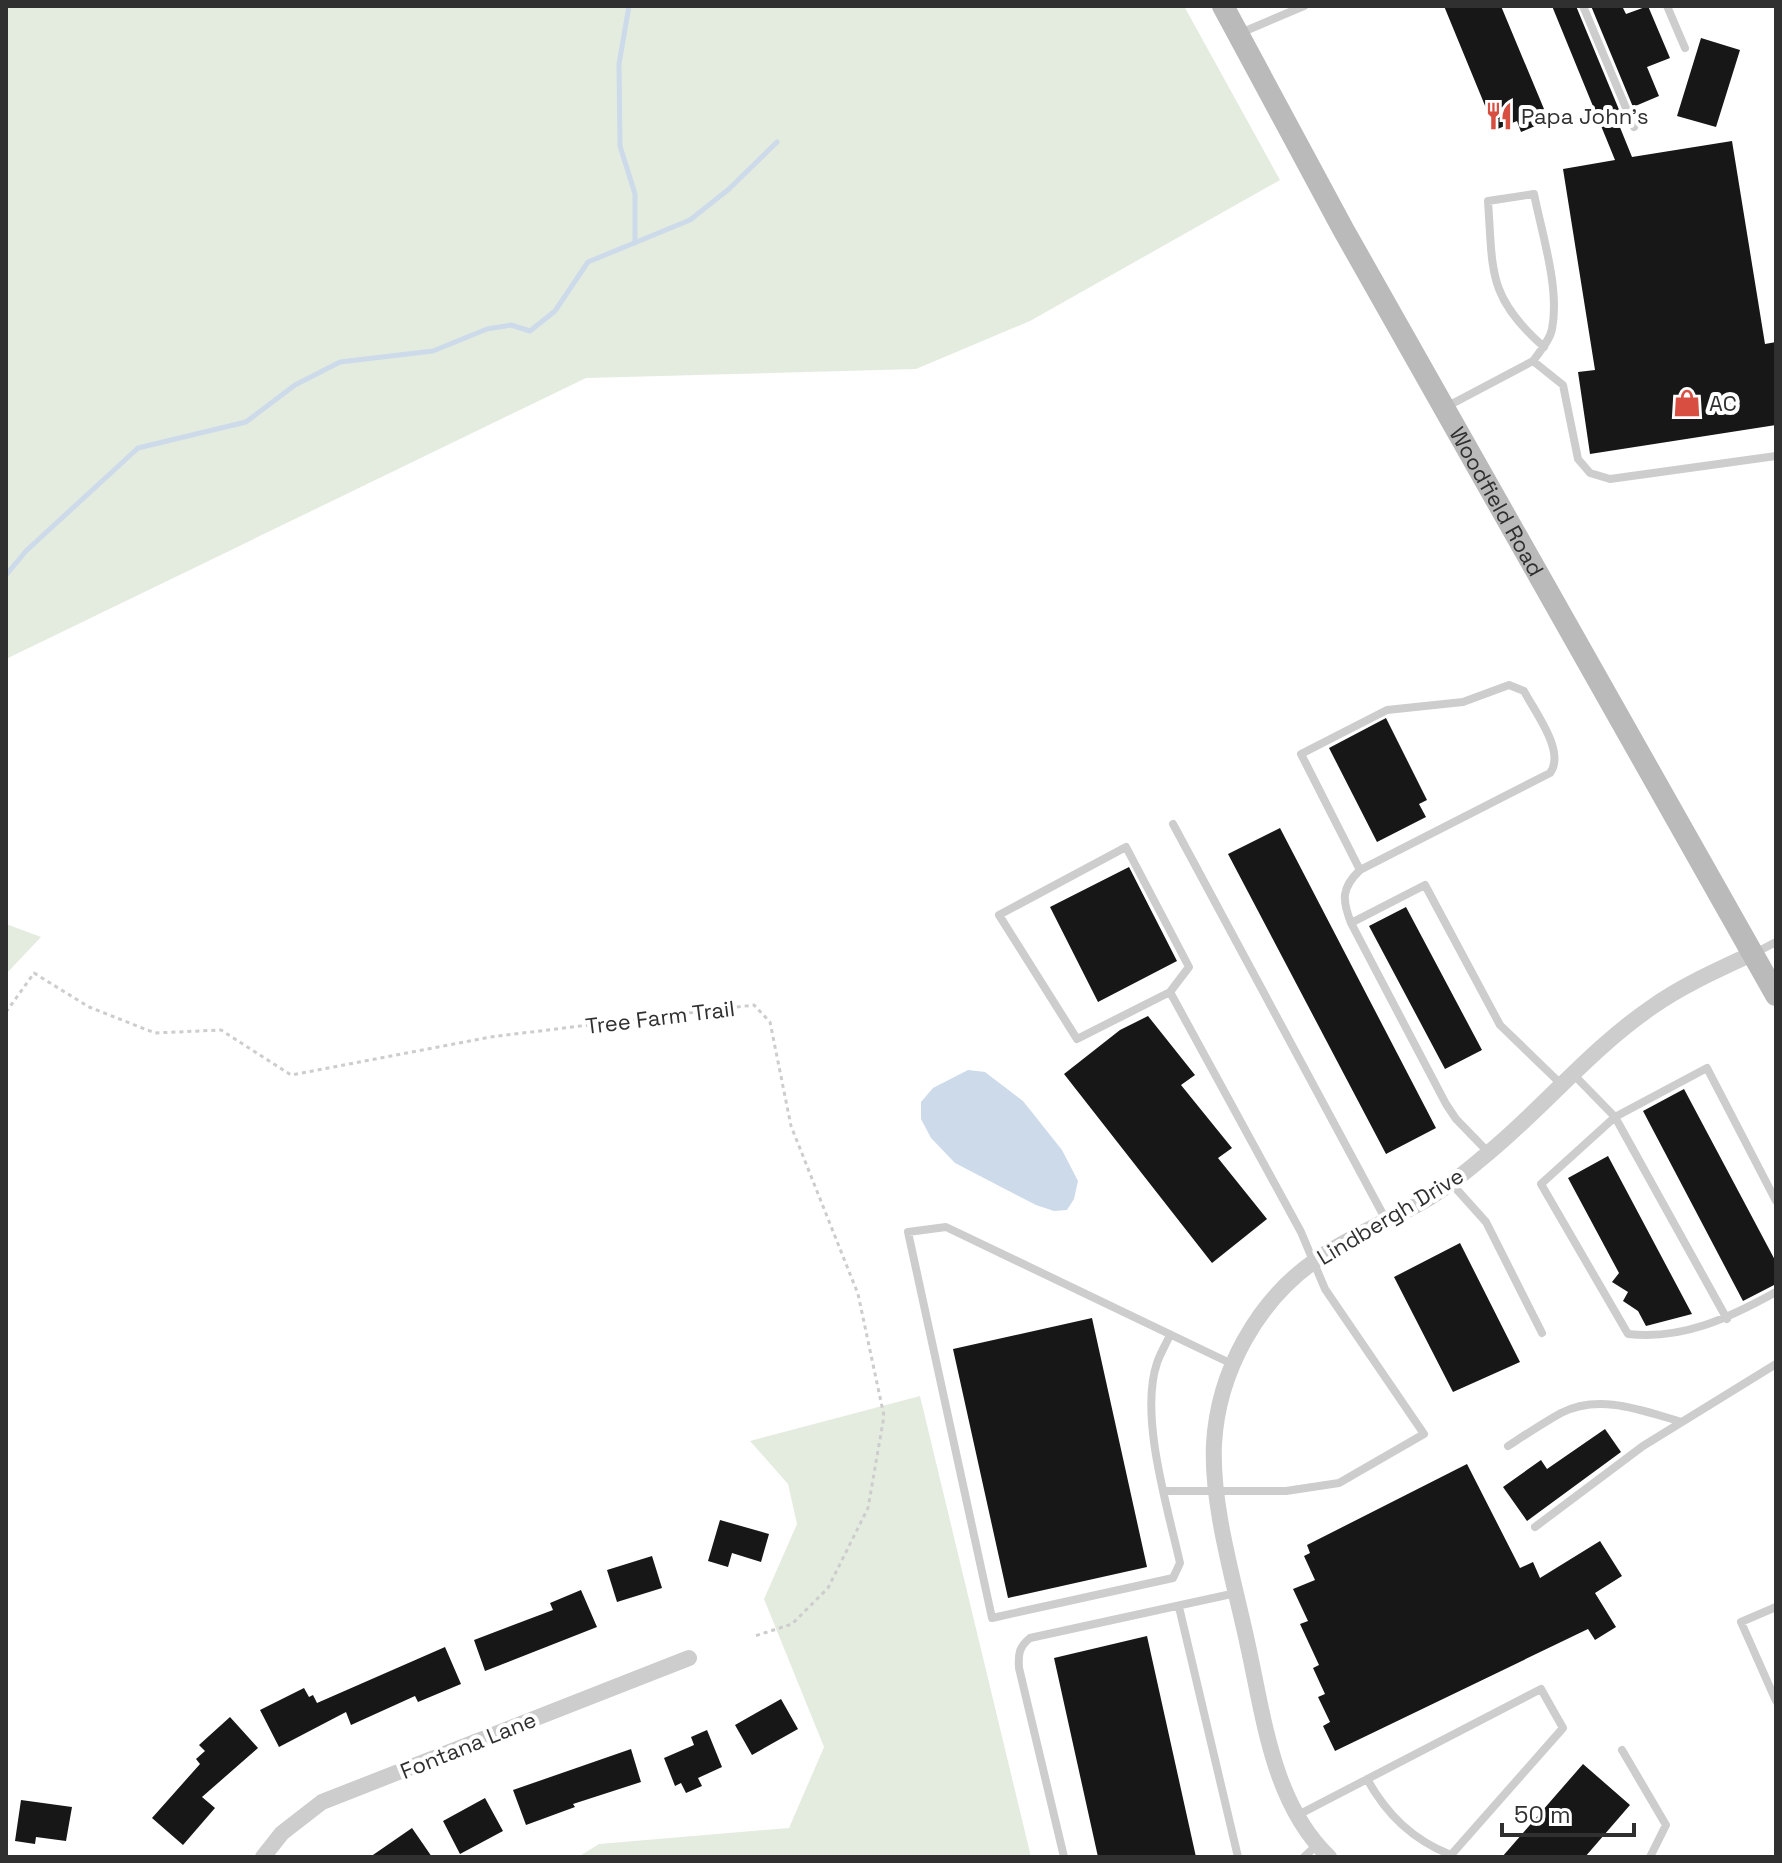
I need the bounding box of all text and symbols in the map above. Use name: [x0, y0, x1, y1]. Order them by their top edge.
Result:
restaurant icon: Papa John's: [1484, 101, 1514, 131]
place label: Papa John's: [1521, 102, 1649, 130]
shop icon: AC: [1672, 388, 1702, 418]
place label: AC: [1709, 389, 1737, 417]
street label: Woodfield Road: [1444, 422, 1550, 581]
street label: Tree Farm Trail: [584, 994, 736, 1040]
street label: Lindbergh Drive: [1312, 1161, 1468, 1271]
street label: Fontana Lane: [396, 1705, 540, 1785]
scale bar: [1502, 1787, 1634, 1837]
text: 50 m: [1514, 1799, 1571, 1830]

